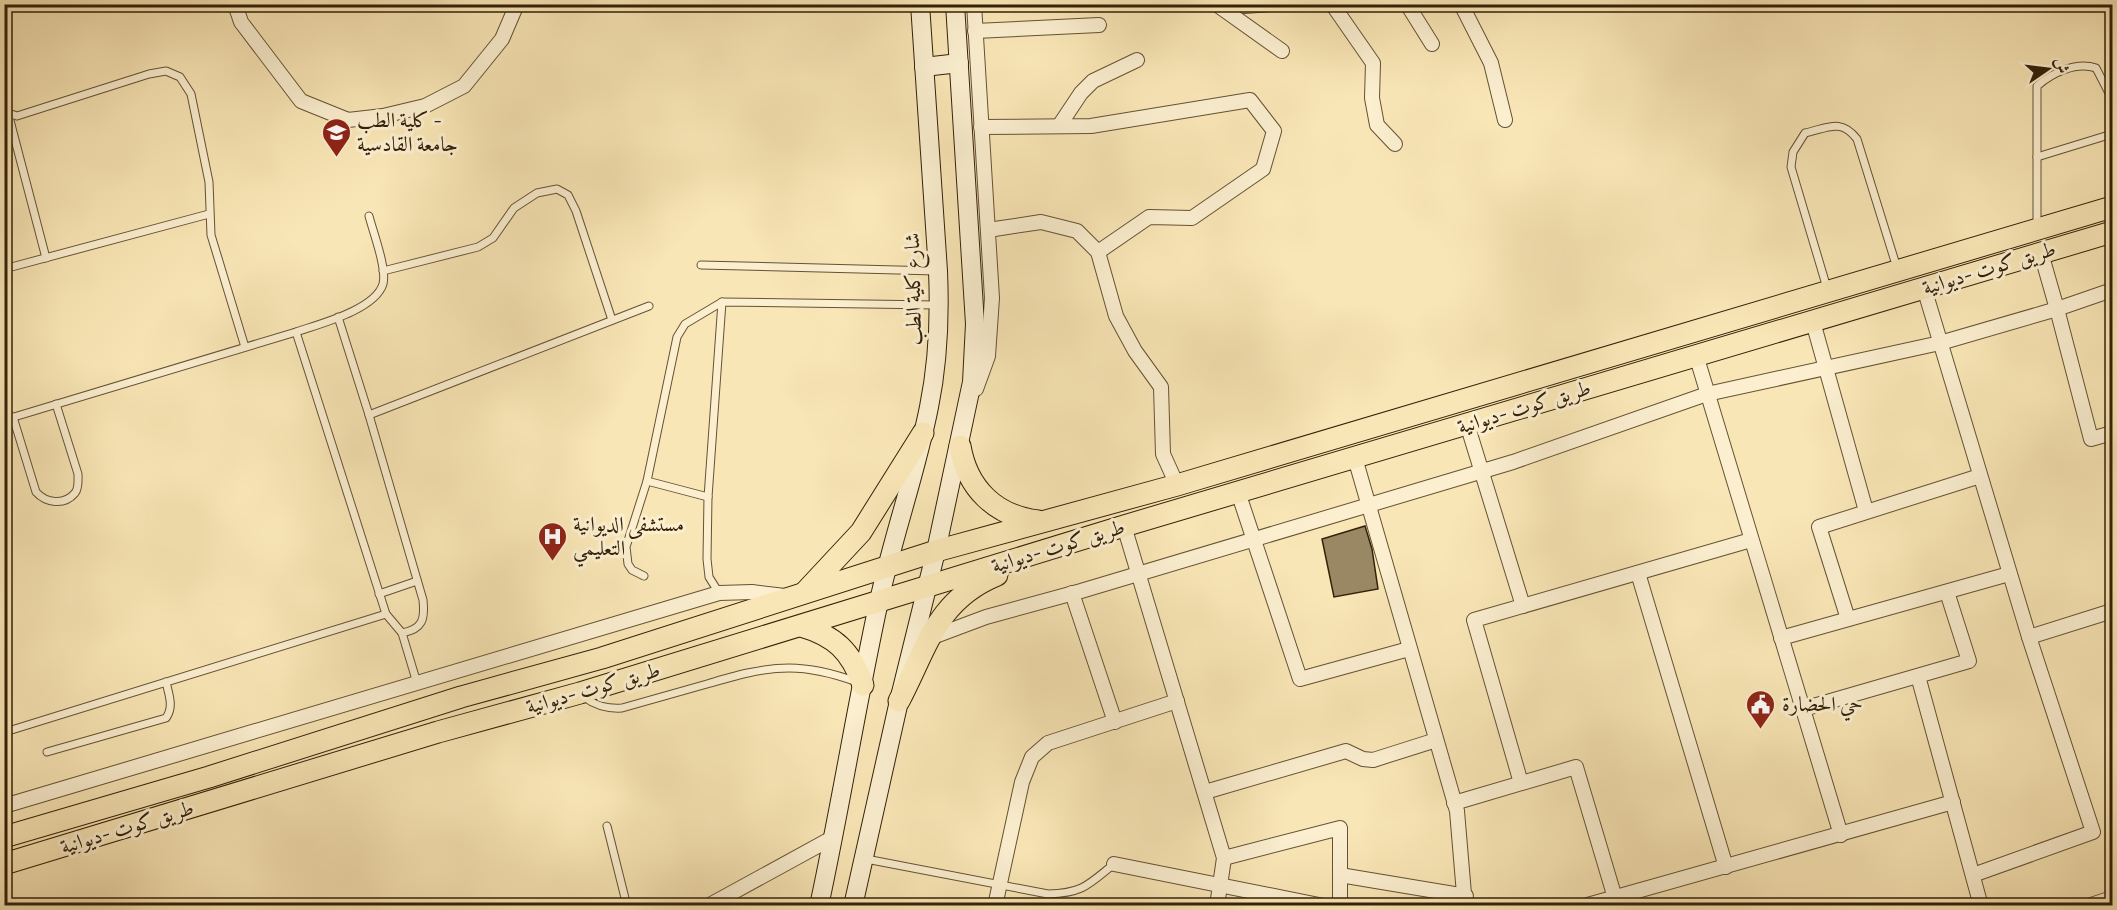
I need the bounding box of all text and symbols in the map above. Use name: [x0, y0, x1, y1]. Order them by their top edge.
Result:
north arrow: [2018, 39, 2078, 99]
text: ش: [2048, 55, 2073, 76]
place label: كلية الطب - جامعة القادسية: [357, 107, 458, 160]
school or university icon: كلية الطب - جامعة القادسية: [320, 116, 352, 158]
street label: شارع كلية الطب: [899, 232, 932, 346]
street label: طريق كوت -ديوانية: [1919, 235, 2060, 304]
street label: طريق كوت -ديوانية: [1454, 374, 1595, 443]
place label: مستشفى الديوانية التعليمي: [573, 511, 684, 568]
street label: طريق كوت -ديوانية: [988, 513, 1129, 582]
hospital icon: مستشفى الديوانية التعليمي: [536, 520, 568, 562]
street label: طريق كوت -ديوانية: [523, 656, 664, 722]
public building icon: حي الحضارة: [1745, 688, 1777, 730]
place label: حي الحضارة: [1782, 691, 1863, 721]
street label: طريق كوت -ديوانية: [57, 794, 198, 863]

